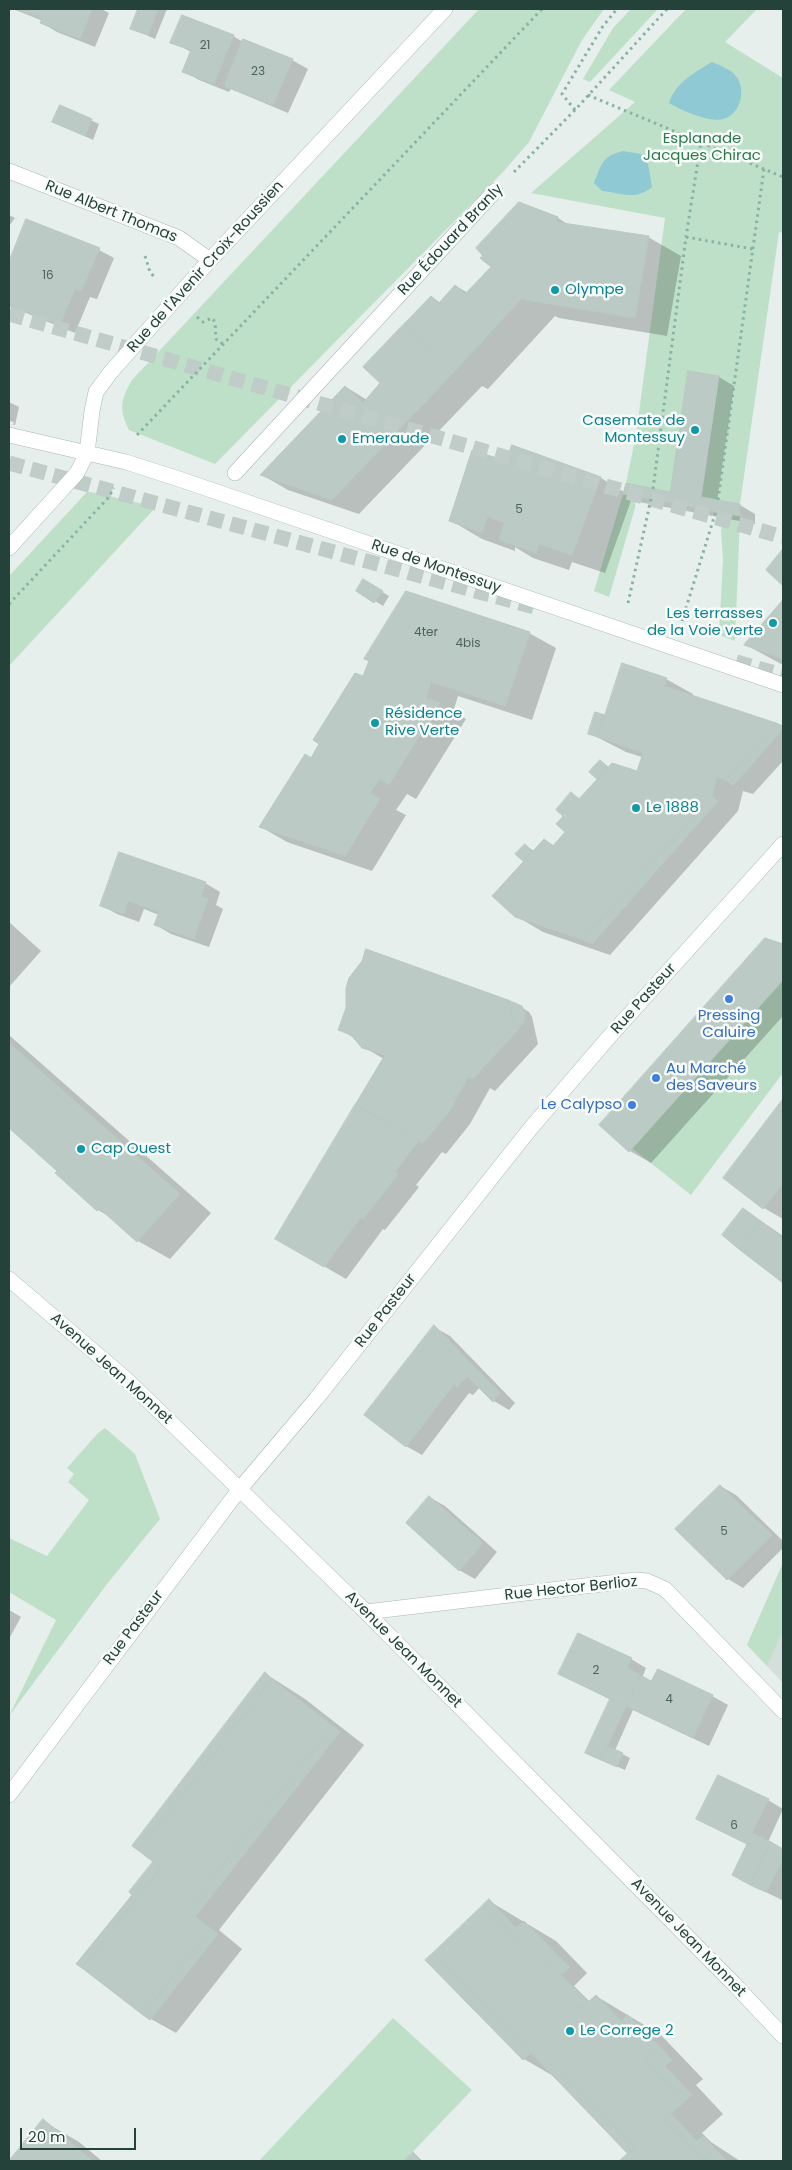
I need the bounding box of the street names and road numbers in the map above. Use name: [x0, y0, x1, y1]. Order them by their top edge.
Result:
street label: Rue Albert Thomas: [42, 177, 180, 247]
street label: Rue de l'Avenir Croix-Roussien: [124, 177, 288, 357]
street label: Rue Édouard Branly: [395, 181, 507, 299]
street label: Rue de Montessuy: [369, 536, 503, 598]
street label: Rue Pasteur: [608, 960, 680, 1038]
street label: Rue Pasteur: [352, 1271, 420, 1351]
street label: Avenue Jean Monnet: [46, 1310, 176, 1428]
street label: Rue Hector Berlioz: [504, 1573, 638, 1605]
street label: Rue Pasteur: [100, 1587, 168, 1669]
street label: Avenue Jean Monnet: [341, 1588, 465, 1712]
street label: Avenue Jean Monnet: [627, 1875, 749, 2001]

